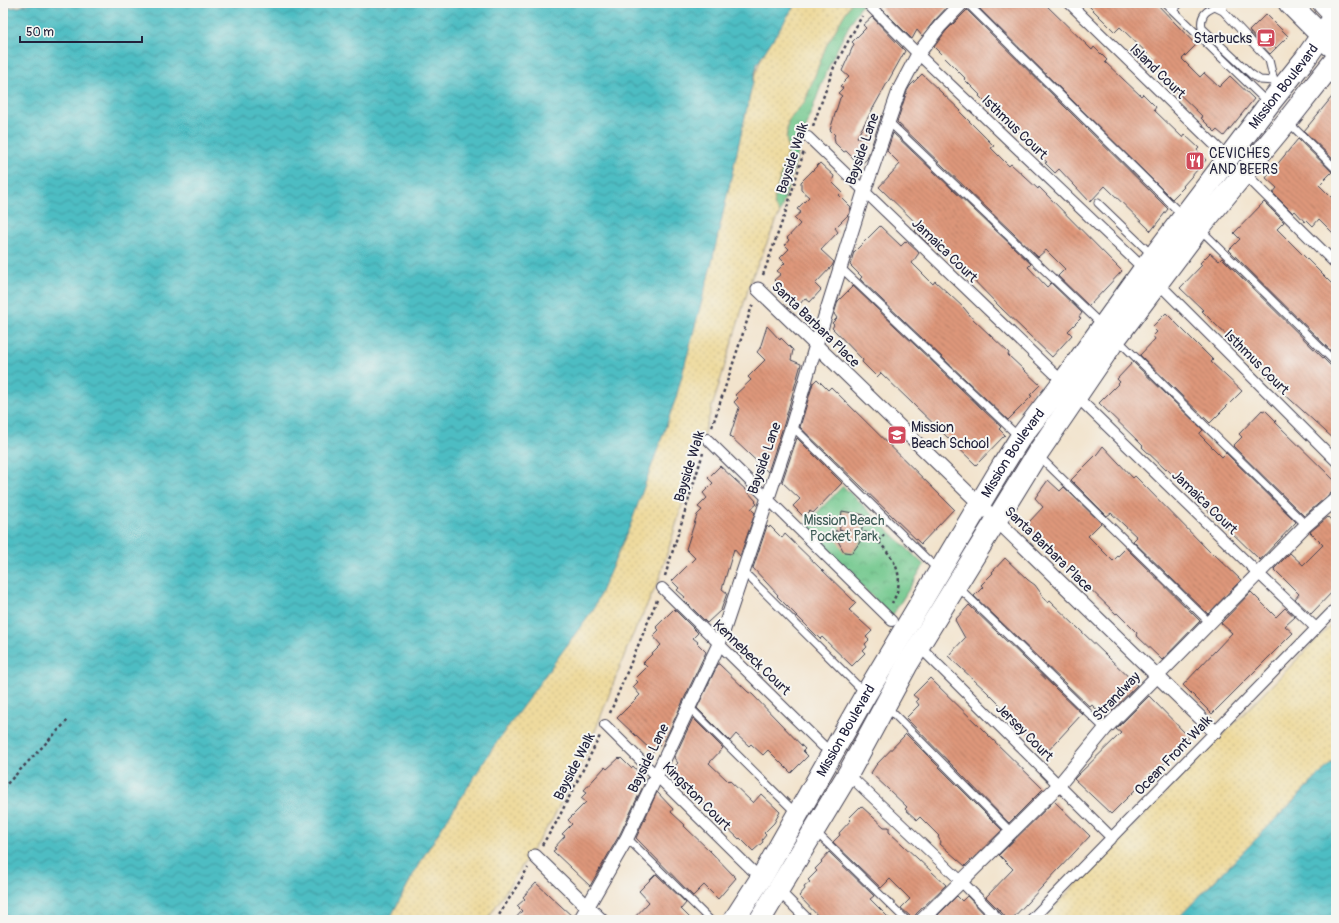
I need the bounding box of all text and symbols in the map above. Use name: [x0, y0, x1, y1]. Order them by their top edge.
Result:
scale bar: [20, 18, 142, 44]
text: 50 m: [26, 25, 54, 40]
cafe icon: Starbucks: [1255, 27, 1277, 49]
place label: Starbucks: [1194, 30, 1253, 47]
street label: Island Court: [1126, 40, 1189, 102]
street label: Mission Boulevard: [1245, 41, 1322, 132]
street label: Isthmus Court: [978, 92, 1051, 163]
street label: Bayside Lane: [842, 111, 883, 187]
street label: Bayside Walk: [773, 120, 812, 196]
place label: CEVICHES AND BEERS: [1209, 145, 1278, 178]
restaurant icon: CEVICHES AND BEERS: [1184, 150, 1206, 172]
street label: Jamaica Court: [908, 215, 981, 286]
street label: Santa Barbara Place: [768, 278, 863, 371]
street label: Isthmus Court: [1221, 326, 1293, 399]
street label: Mission Boulevard: [978, 405, 1049, 501]
place label: Mission Beach School: [911, 419, 989, 452]
street label: Bayside Lane: [744, 420, 785, 496]
school or university icon: Mission Beach School: [886, 424, 908, 446]
street label: Bayside Walk: [671, 428, 708, 504]
street label: Jamaica Court: [1168, 467, 1241, 538]
street label: Santa Barbara Place: [1001, 503, 1096, 596]
park label: Mission Beach Pocket Park: [804, 512, 884, 545]
street label: Kennebeck Court: [709, 616, 794, 699]
street label: Strandway: [1089, 668, 1144, 724]
street label: Mission Boulevard: [813, 681, 879, 780]
street label: Jersey Court: [992, 700, 1057, 765]
street label: Ocean Front Walk: [1131, 712, 1216, 799]
street label: Bayside Lane: [624, 721, 673, 796]
street label: Bayside Walk: [550, 729, 599, 803]
street label: Kingston Court: [659, 759, 735, 834]

